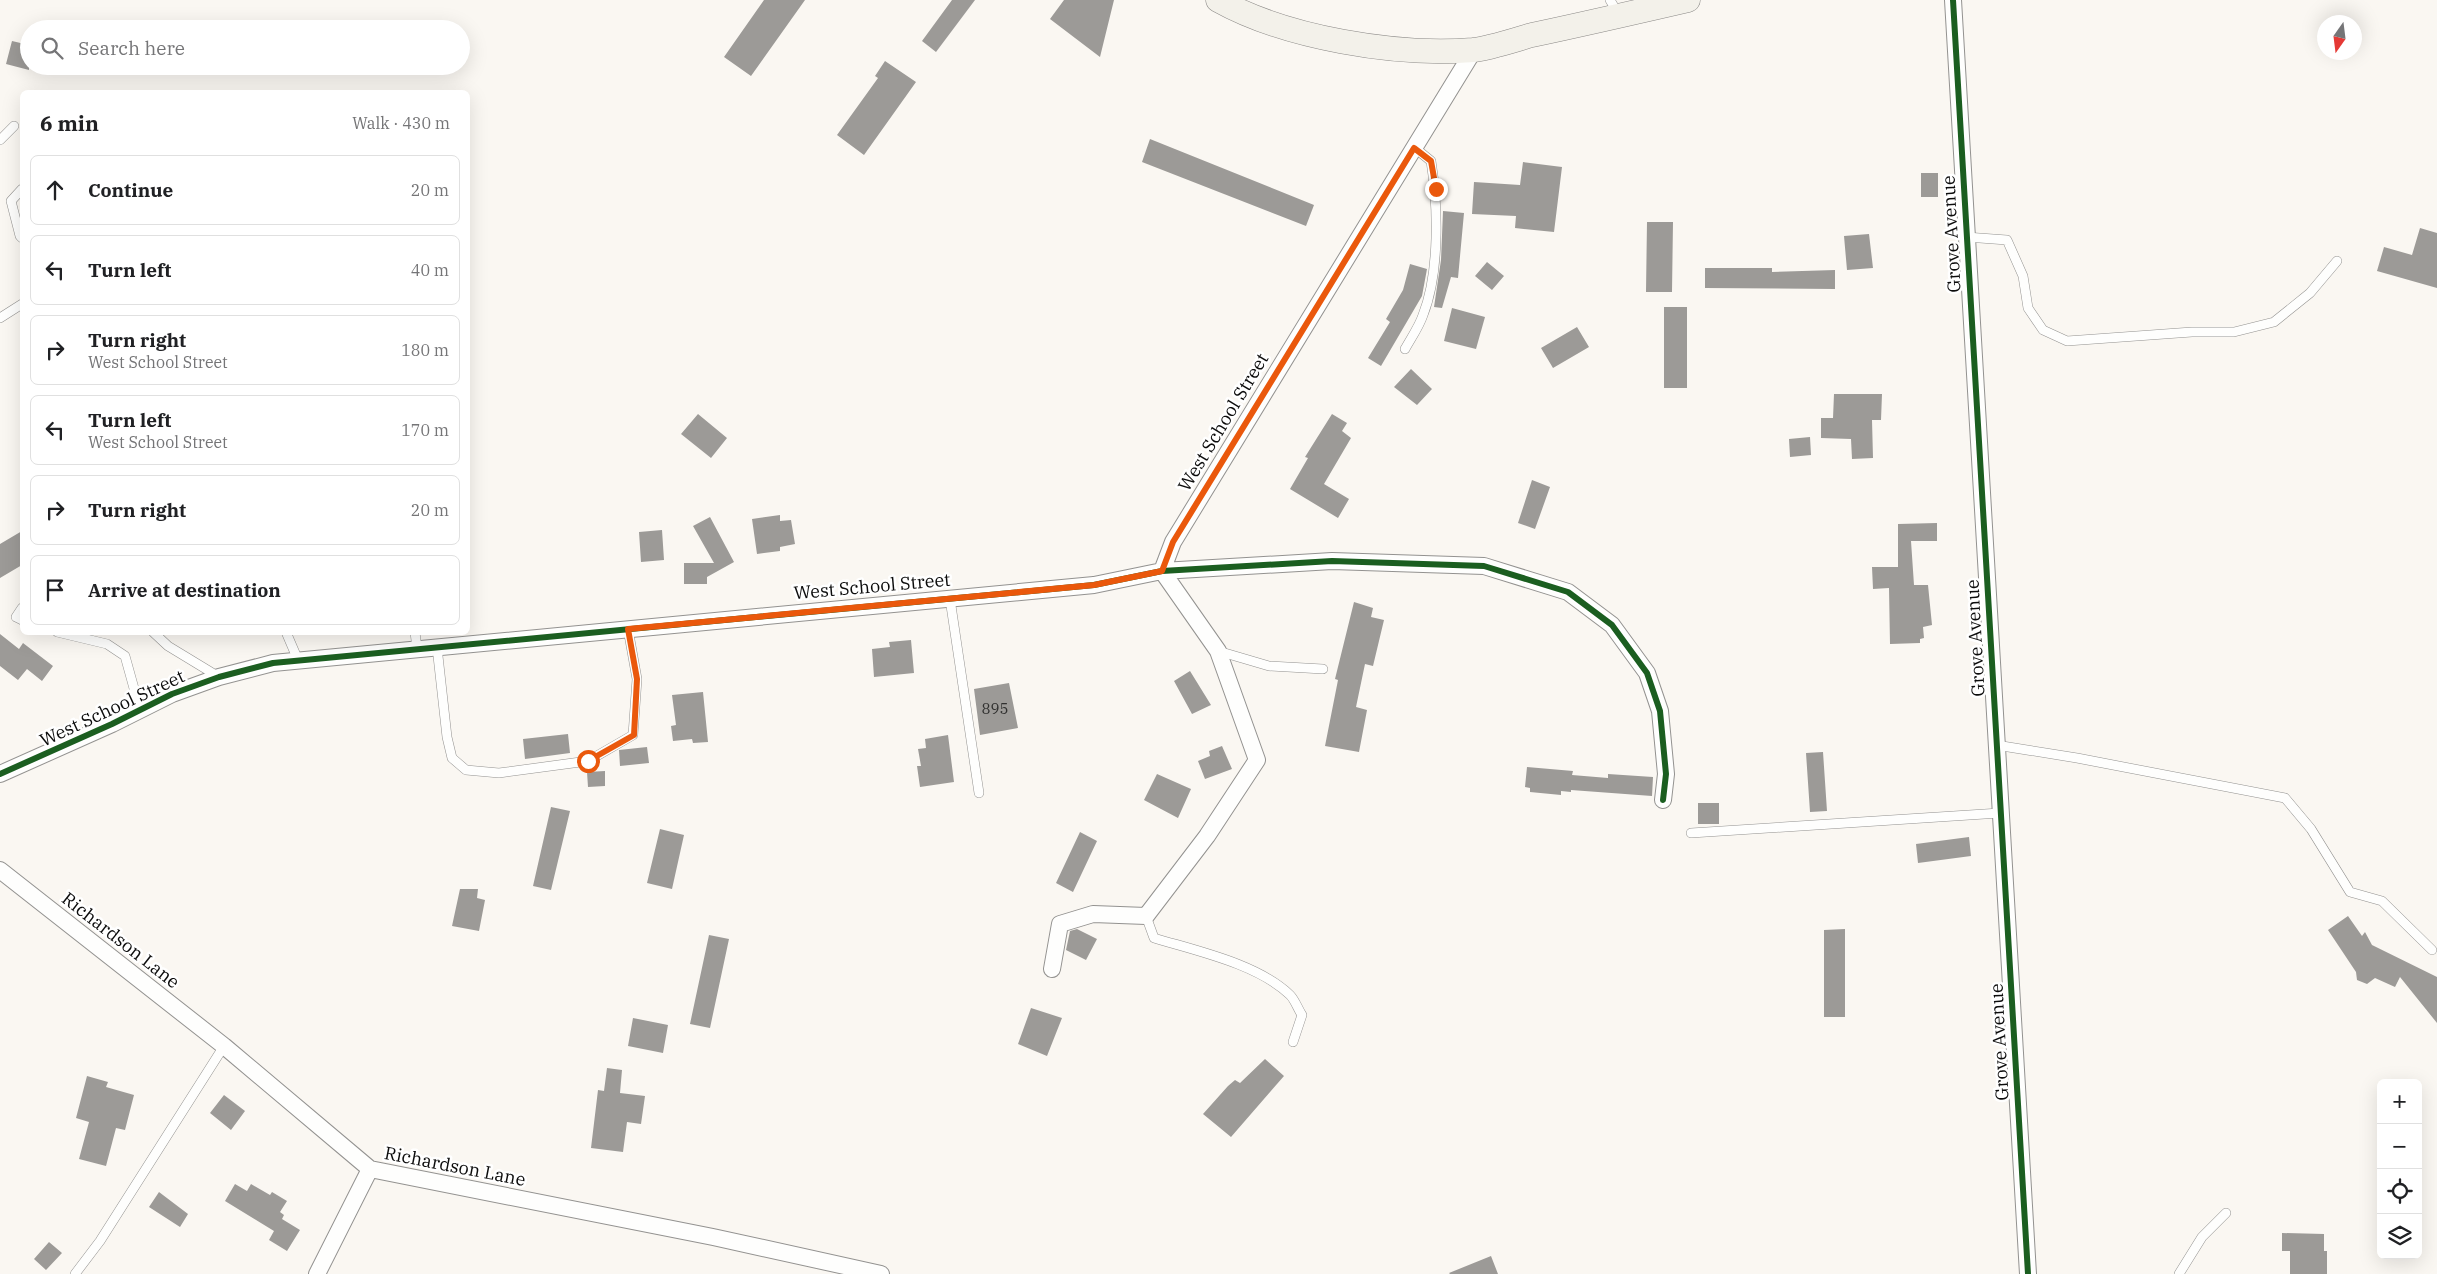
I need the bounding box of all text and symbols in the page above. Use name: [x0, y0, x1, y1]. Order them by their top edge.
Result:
north arrow: [2317, 15, 2362, 60]
search box: [20, 20, 470, 75]
icon: search: [38, 34, 66, 62]
text: Search here: [78, 36, 185, 60]
text: 6 min: [40, 109, 99, 137]
text: Walk · 430 m: [352, 113, 450, 133]
street label: Grove Avenue: [1936, 175, 1966, 293]
icon: ahead: [41, 176, 69, 204]
text: Continue: [88, 178, 173, 202]
route end: [1425, 178, 1448, 201]
text: 20 m: [411, 180, 449, 200]
icon: left: [41, 256, 69, 284]
text: Turn left: [88, 258, 171, 282]
text: 40 m: [411, 260, 449, 280]
text: Turn right: [88, 328, 186, 352]
icon: right: [41, 336, 69, 364]
text: 180 m: [401, 340, 449, 360]
street label: West School Street: [1173, 349, 1273, 495]
text: West School Street: [88, 352, 228, 372]
text: Turn left: [88, 408, 171, 432]
icon: left: [41, 416, 69, 444]
text: 170 m: [401, 420, 449, 440]
text: West School Street: [88, 432, 228, 452]
icon: right: [41, 496, 69, 524]
text: Turn right: [88, 498, 186, 522]
text: 20 m: [411, 500, 449, 520]
street label: West School Street: [793, 568, 951, 604]
icon: arrive: [41, 576, 69, 604]
text: Arrive at destination: [88, 578, 281, 602]
street label: Grove Avenue: [1960, 579, 1990, 697]
street label: West School Street: [36, 664, 188, 752]
house number: 895: [981, 699, 1009, 718]
route start: [577, 750, 600, 773]
street label: Richardson Lane: [57, 887, 185, 993]
street label: Grove Avenue: [1984, 983, 2014, 1101]
map controls: [2377, 1079, 2422, 1259]
button: +: [2377, 1079, 2422, 1124]
button: −: [2377, 1124, 2422, 1169]
street label: Richardson Lane: [382, 1141, 528, 1191]
button: locate: [2377, 1169, 2422, 1214]
button: layers: [2377, 1214, 2422, 1259]

